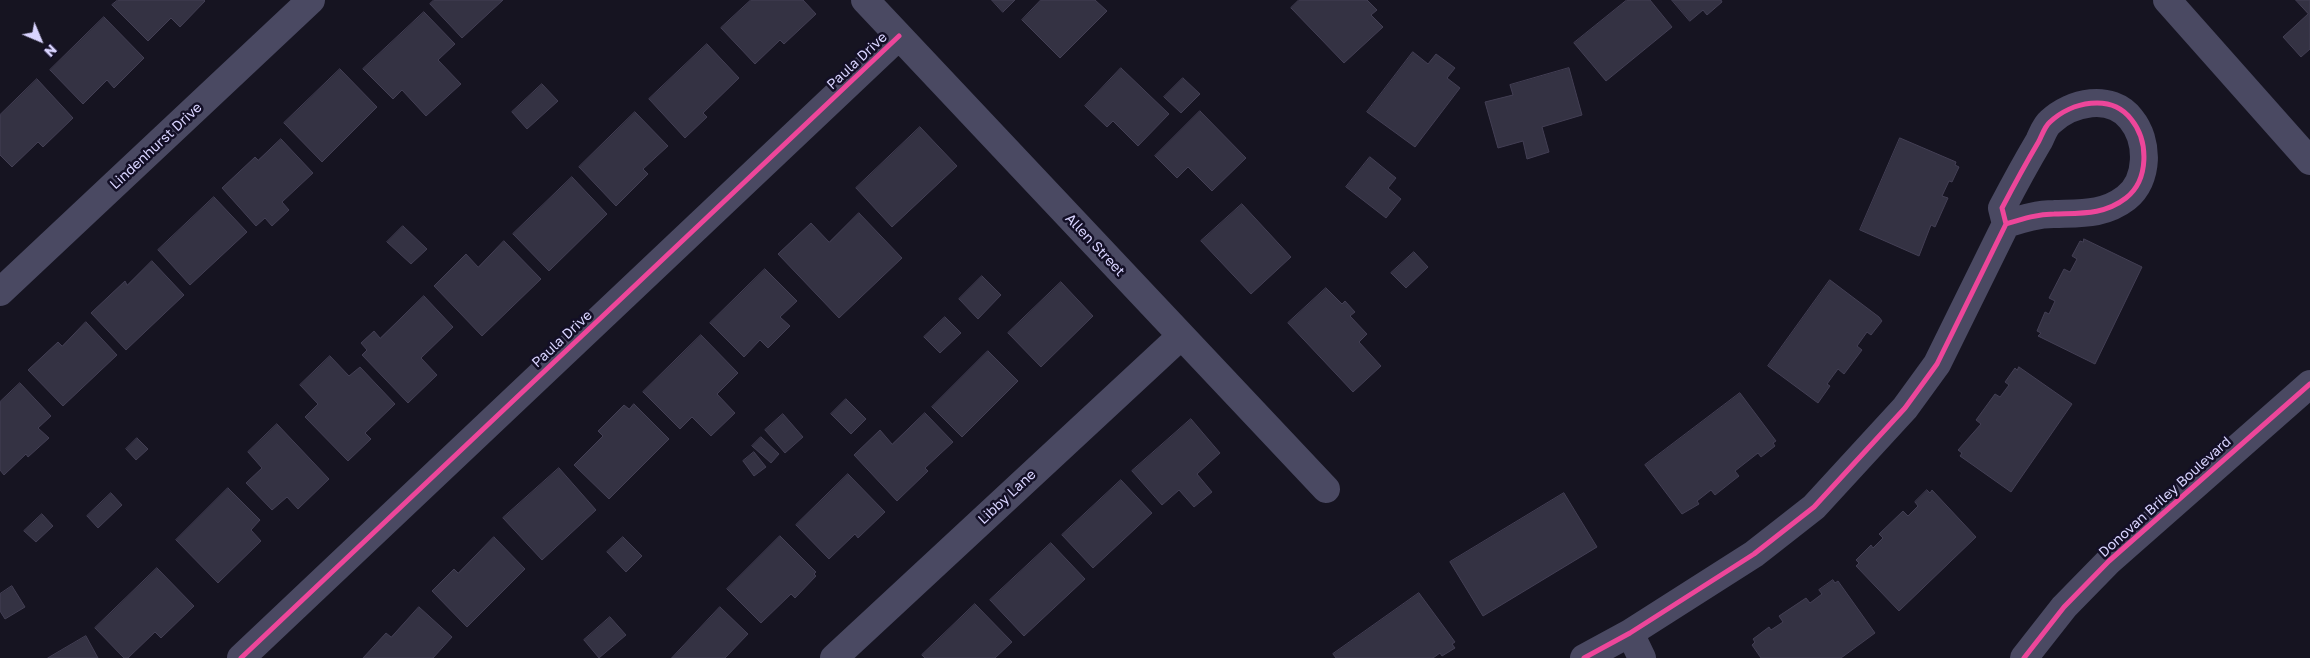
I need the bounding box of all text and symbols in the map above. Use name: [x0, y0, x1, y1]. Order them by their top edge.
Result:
north arrow: [15, 15, 65, 65]
street label: Paula Drive: [823, 29, 891, 93]
text: N: [41, 41, 61, 61]
street label: Lindenhurst Drive: [107, 99, 205, 193]
street label: Allen Street: [1062, 210, 1128, 280]
street label: Paula Drive: [528, 307, 596, 371]
street label: Donovan Briley Boulevard: [2095, 433, 2235, 561]
street label: Libby Lane: [975, 466, 1039, 528]

